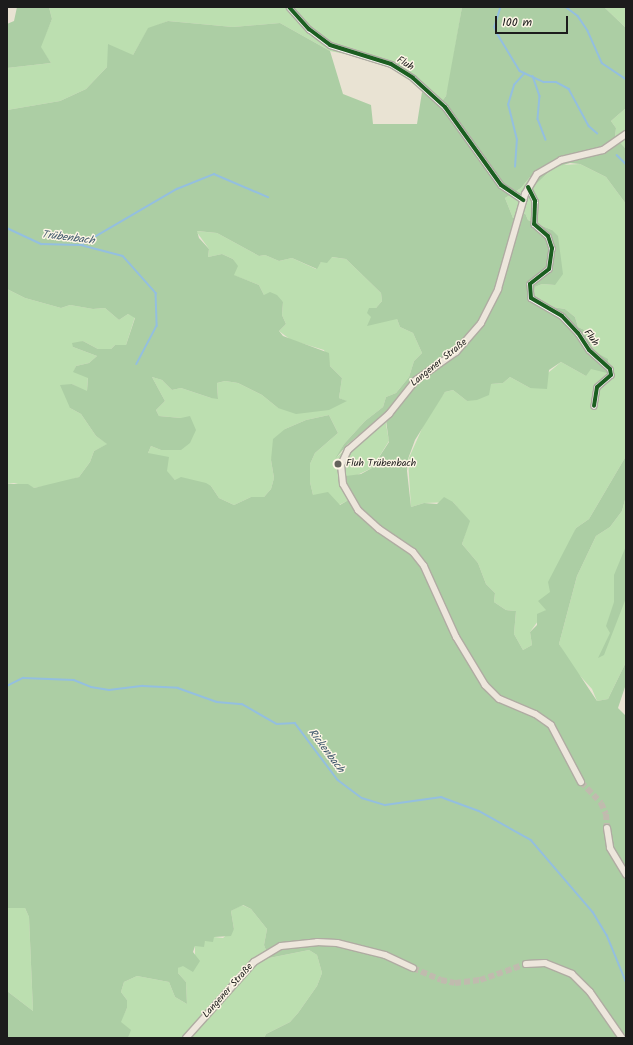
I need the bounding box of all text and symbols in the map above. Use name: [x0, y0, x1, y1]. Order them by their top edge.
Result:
scale bar: [497, 8, 570, 34]
text: 100 m: [502, 13, 532, 32]
street label: Fluh: [394, 54, 416, 74]
water label: Trübenbach: [41, 228, 95, 248]
street label: Fluh: [581, 327, 601, 349]
street label: Langener Straße: [408, 336, 470, 390]
place label: Fluh Trübenbach: [346, 458, 416, 470]
marker: Fluh Trübenbach: [333, 459, 343, 469]
water label: Rickenbach: [305, 726, 347, 776]
street label: Langener Straße: [200, 961, 256, 1021]

